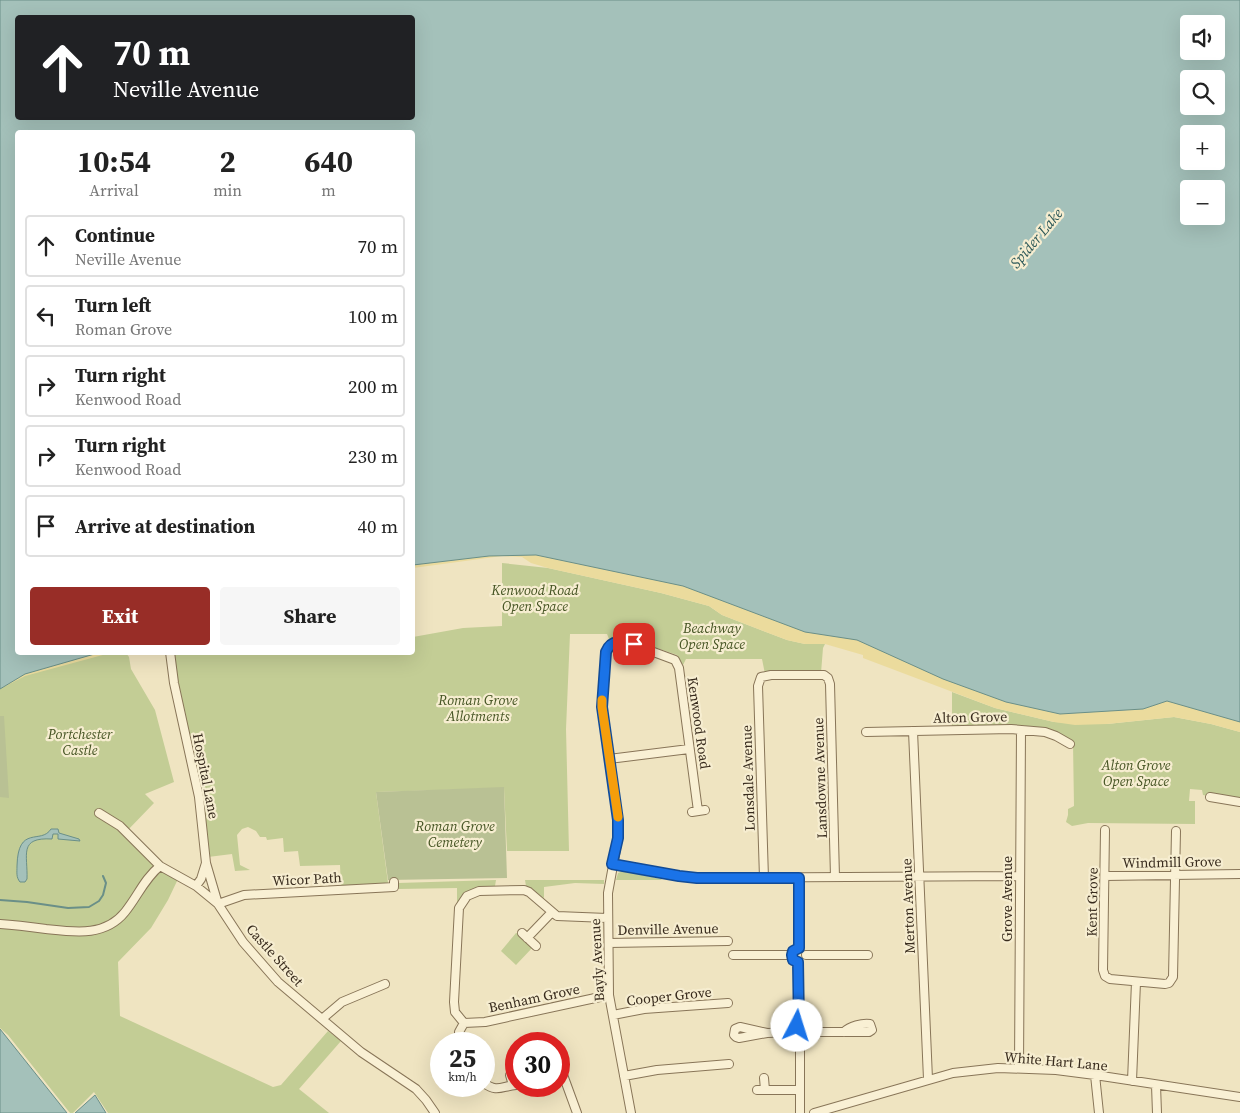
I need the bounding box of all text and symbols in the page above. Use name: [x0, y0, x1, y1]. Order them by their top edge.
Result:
map controls: [1180, 15, 1225, 225]
button: sound: [1180, 15, 1225, 60]
text: 70 m: [113, 29, 190, 77]
icon: ahead: [30, 35, 95, 100]
button: search: [1180, 70, 1225, 115]
text: Neville Avenue: [113, 74, 259, 104]
button: +: [1180, 125, 1225, 170]
text: 10:54: [77, 141, 151, 182]
text: 2: [219, 141, 236, 182]
text: 640: [304, 141, 353, 182]
text: Arrival: [89, 179, 139, 201]
text: min: [213, 179, 242, 201]
text: m: [321, 179, 336, 201]
button: −: [1180, 180, 1225, 225]
water label: Spider Lake: [1005, 204, 1067, 272]
text: Continue: [75, 222, 155, 248]
icon: ahead: [32, 232, 60, 260]
text: 70 m: [357, 233, 398, 259]
text: Neville Avenue: [75, 248, 181, 270]
text: Turn left: [75, 292, 151, 318]
icon: left: [32, 302, 60, 330]
text: 100 m: [348, 303, 398, 329]
text: Roman Grove: [75, 318, 172, 340]
text: Turn right: [75, 362, 166, 388]
icon: right: [32, 372, 60, 400]
text: 200 m: [348, 373, 398, 399]
text: Kenwood Road: [75, 388, 181, 410]
text: Turn right: [75, 432, 166, 458]
icon: right: [32, 442, 60, 470]
text: 230 m: [348, 443, 398, 469]
text: Kenwood Road: [75, 458, 181, 480]
icon: arrive: [32, 512, 60, 540]
text: Arrive at destination: [75, 513, 255, 539]
text: 40 m: [357, 513, 398, 539]
park label: Kenwood Road Open Space: [490, 580, 579, 616]
button: Exit: [30, 587, 210, 645]
button: Share: [220, 587, 400, 645]
park label: Beachway Open Space: [679, 618, 745, 654]
pin: [613, 623, 655, 665]
icon: arrive: [620, 630, 648, 658]
street label: Kenwood Road: [683, 676, 715, 770]
park label: Roman Grove Allotments: [437, 690, 518, 726]
street label: Alton Grove: [933, 706, 1007, 728]
street label: Lansdowne Avenue: [808, 717, 832, 839]
park label: Portchester Castle: [47, 724, 113, 760]
street label: Lonsdale Avenue: [736, 725, 760, 831]
street label: Hospital Lane: [188, 731, 224, 821]
park label: Alton Grove Open Space: [1100, 755, 1171, 791]
park label: Roman Grove Cemetery: [414, 816, 495, 852]
street label: Windmill Grove: [1122, 851, 1222, 873]
street label: Grove Avenue: [997, 856, 1017, 942]
street label: Merton Avenue: [896, 858, 920, 954]
street label: Wicor Path: [272, 867, 342, 891]
street label: Kent Grove: [1081, 867, 1103, 937]
street label: Bayly Avenue: [585, 918, 609, 1002]
street label: Denville Avenue: [617, 918, 719, 940]
street label: Castle Street: [242, 920, 309, 991]
street label: Benham Grove: [487, 979, 581, 1017]
street label: Cooper Grove: [625, 982, 713, 1010]
position arrow: [770, 999, 822, 1051]
speed limit sign: 30: [505, 1032, 570, 1097]
text: 25: [449, 1041, 476, 1075]
street label: White Hart Lane: [1003, 1047, 1109, 1075]
text: km/h: [448, 1069, 477, 1085]

